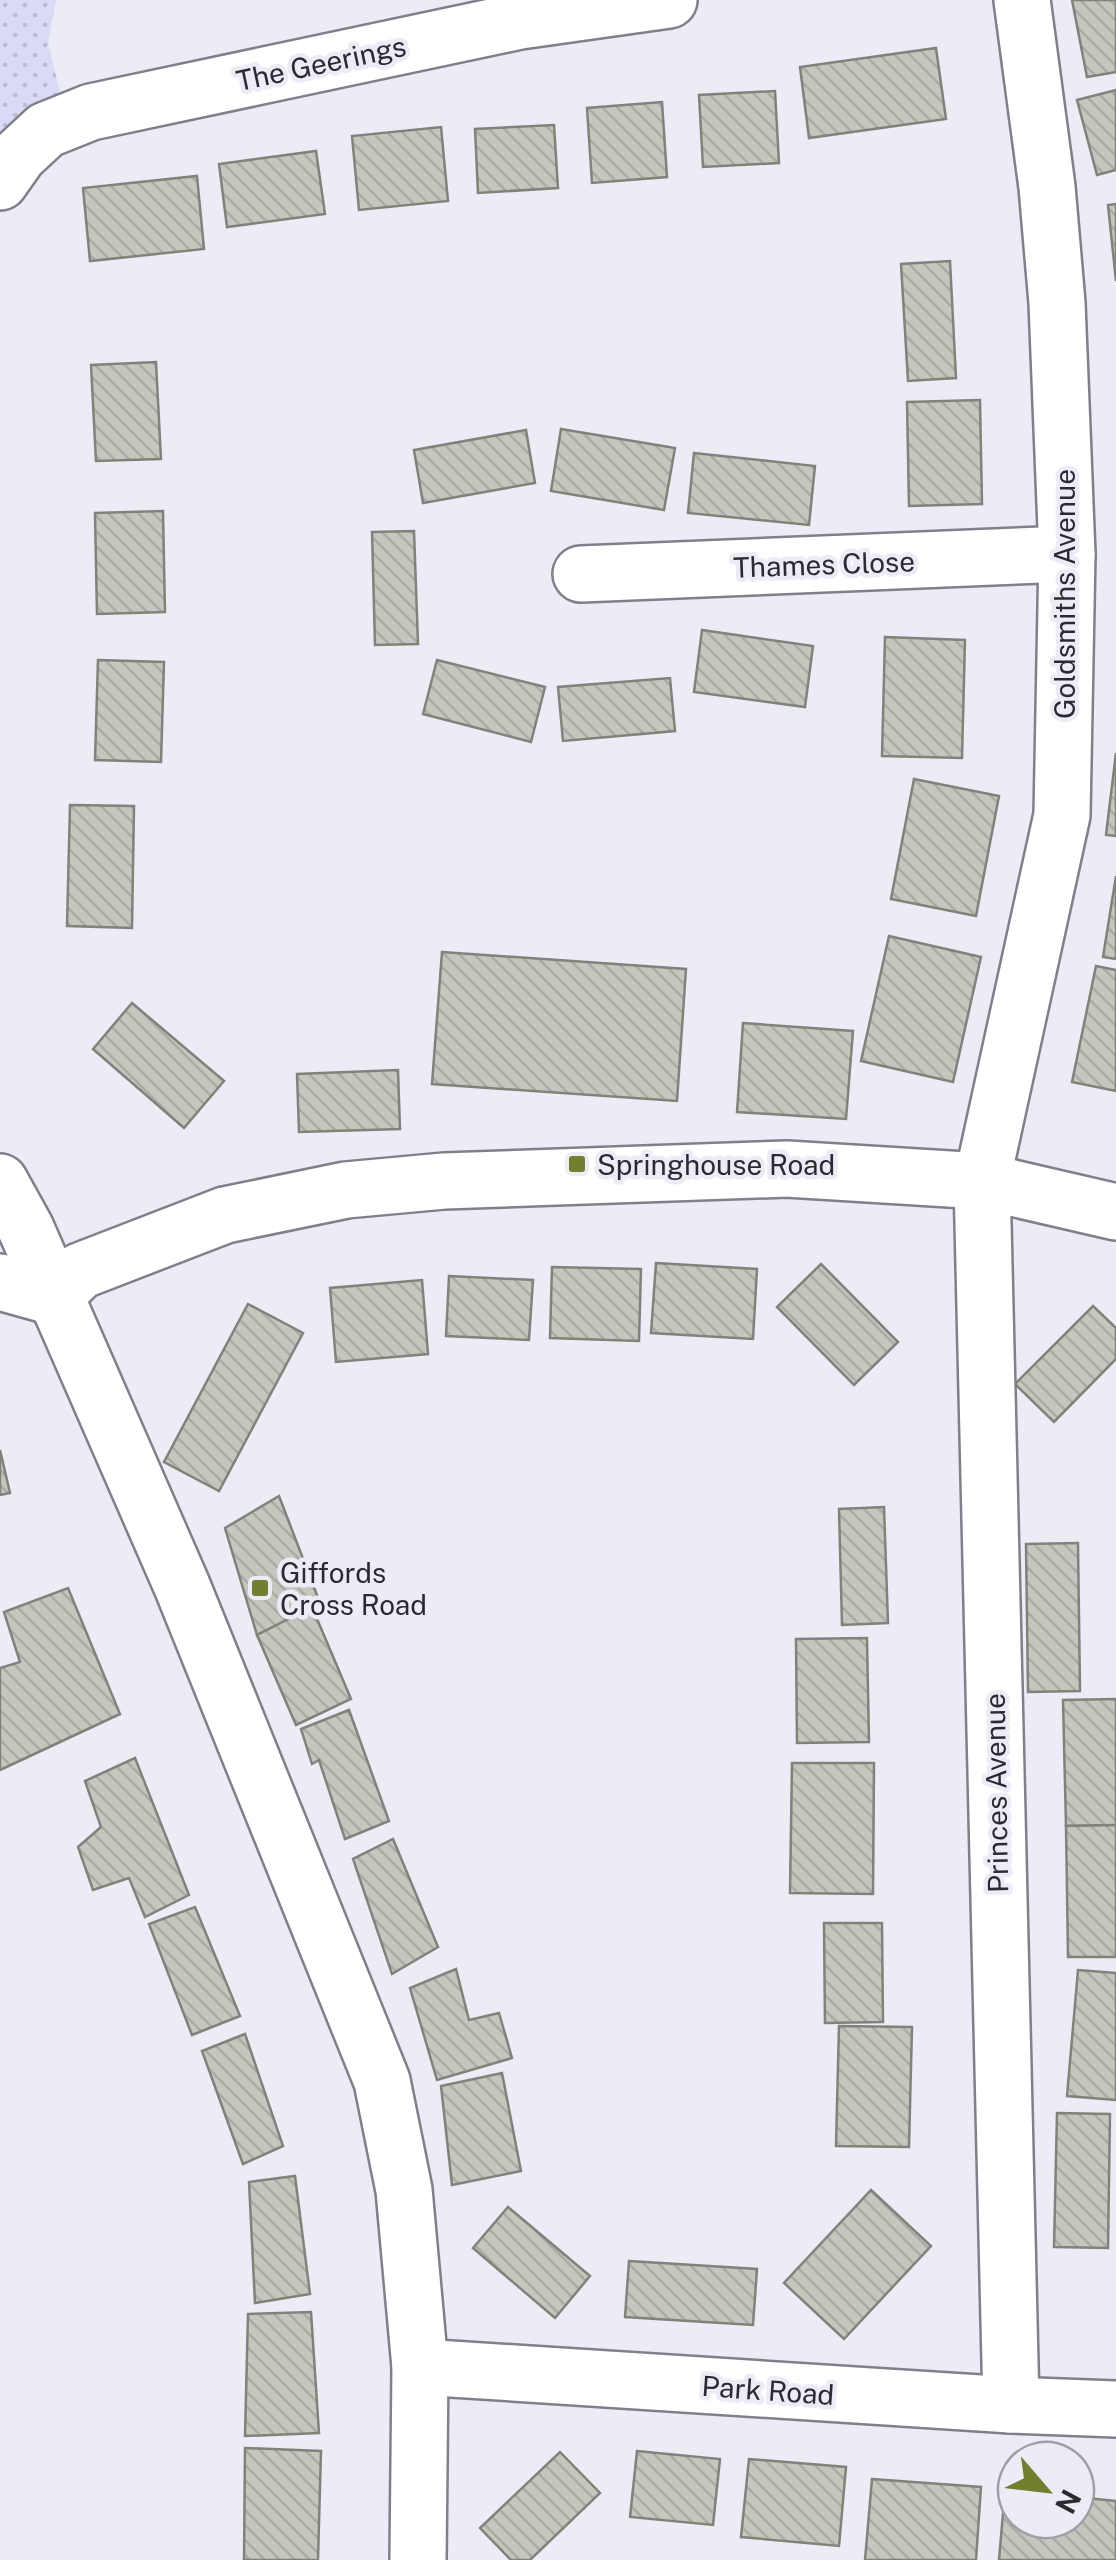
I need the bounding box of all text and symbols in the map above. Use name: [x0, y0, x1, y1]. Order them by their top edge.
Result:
street label: The Geerings: [233, 29, 409, 97]
street label: Goldsmiths Avenue: [1048, 469, 1081, 719]
street label: Thames Close: [733, 544, 915, 584]
place label: Springhouse Road: [597, 1148, 835, 1181]
marker: Springhouse Road: [566, 1153, 588, 1175]
place label: Giffords Cross Road: [280, 1556, 427, 1621]
marker: Giffords Cross Road: [249, 1577, 271, 1599]
street label: Princes Avenue: [978, 1693, 1014, 1893]
street label: Park Road: [701, 2369, 835, 2411]
north arrow: [996, 2440, 1096, 2540]
text: N: [1049, 2485, 1088, 2519]

